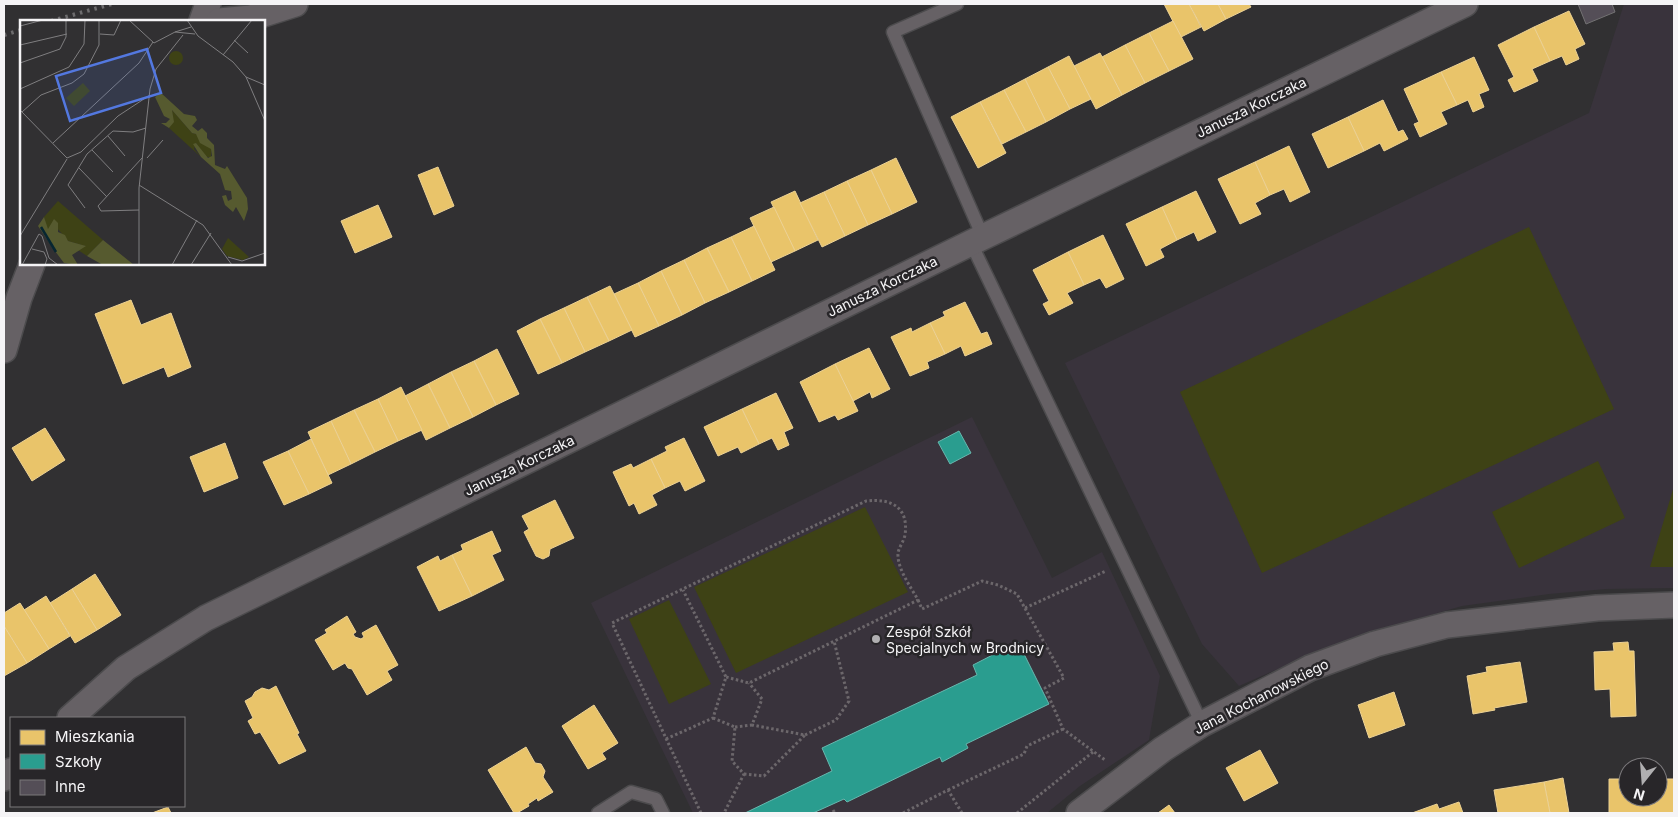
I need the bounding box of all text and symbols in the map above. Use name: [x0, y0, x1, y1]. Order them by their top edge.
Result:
inset map: [20, 20, 265, 265]
street label: Janusza Korczaka: [1193, 73, 1309, 141]
street label: Janusza Korczaka: [824, 252, 940, 320]
street label: Janusza Korczaka: [461, 431, 577, 499]
place label: Zespół Szkół Specjalnych w Brodnicy: [886, 623, 1044, 656]
marker: Zespół Szkół Specjalnych w Brodnicy: [870, 633, 882, 645]
street label: Jana Kochanowskiego: [1191, 655, 1331, 737]
legend: [10, 717, 185, 807]
text: Mieszkania: [55, 727, 135, 746]
text: Szkoły: [55, 752, 103, 771]
north arrow: [1618, 757, 1668, 807]
text: Inne: [55, 777, 86, 796]
text: N: [1631, 785, 1647, 805]

